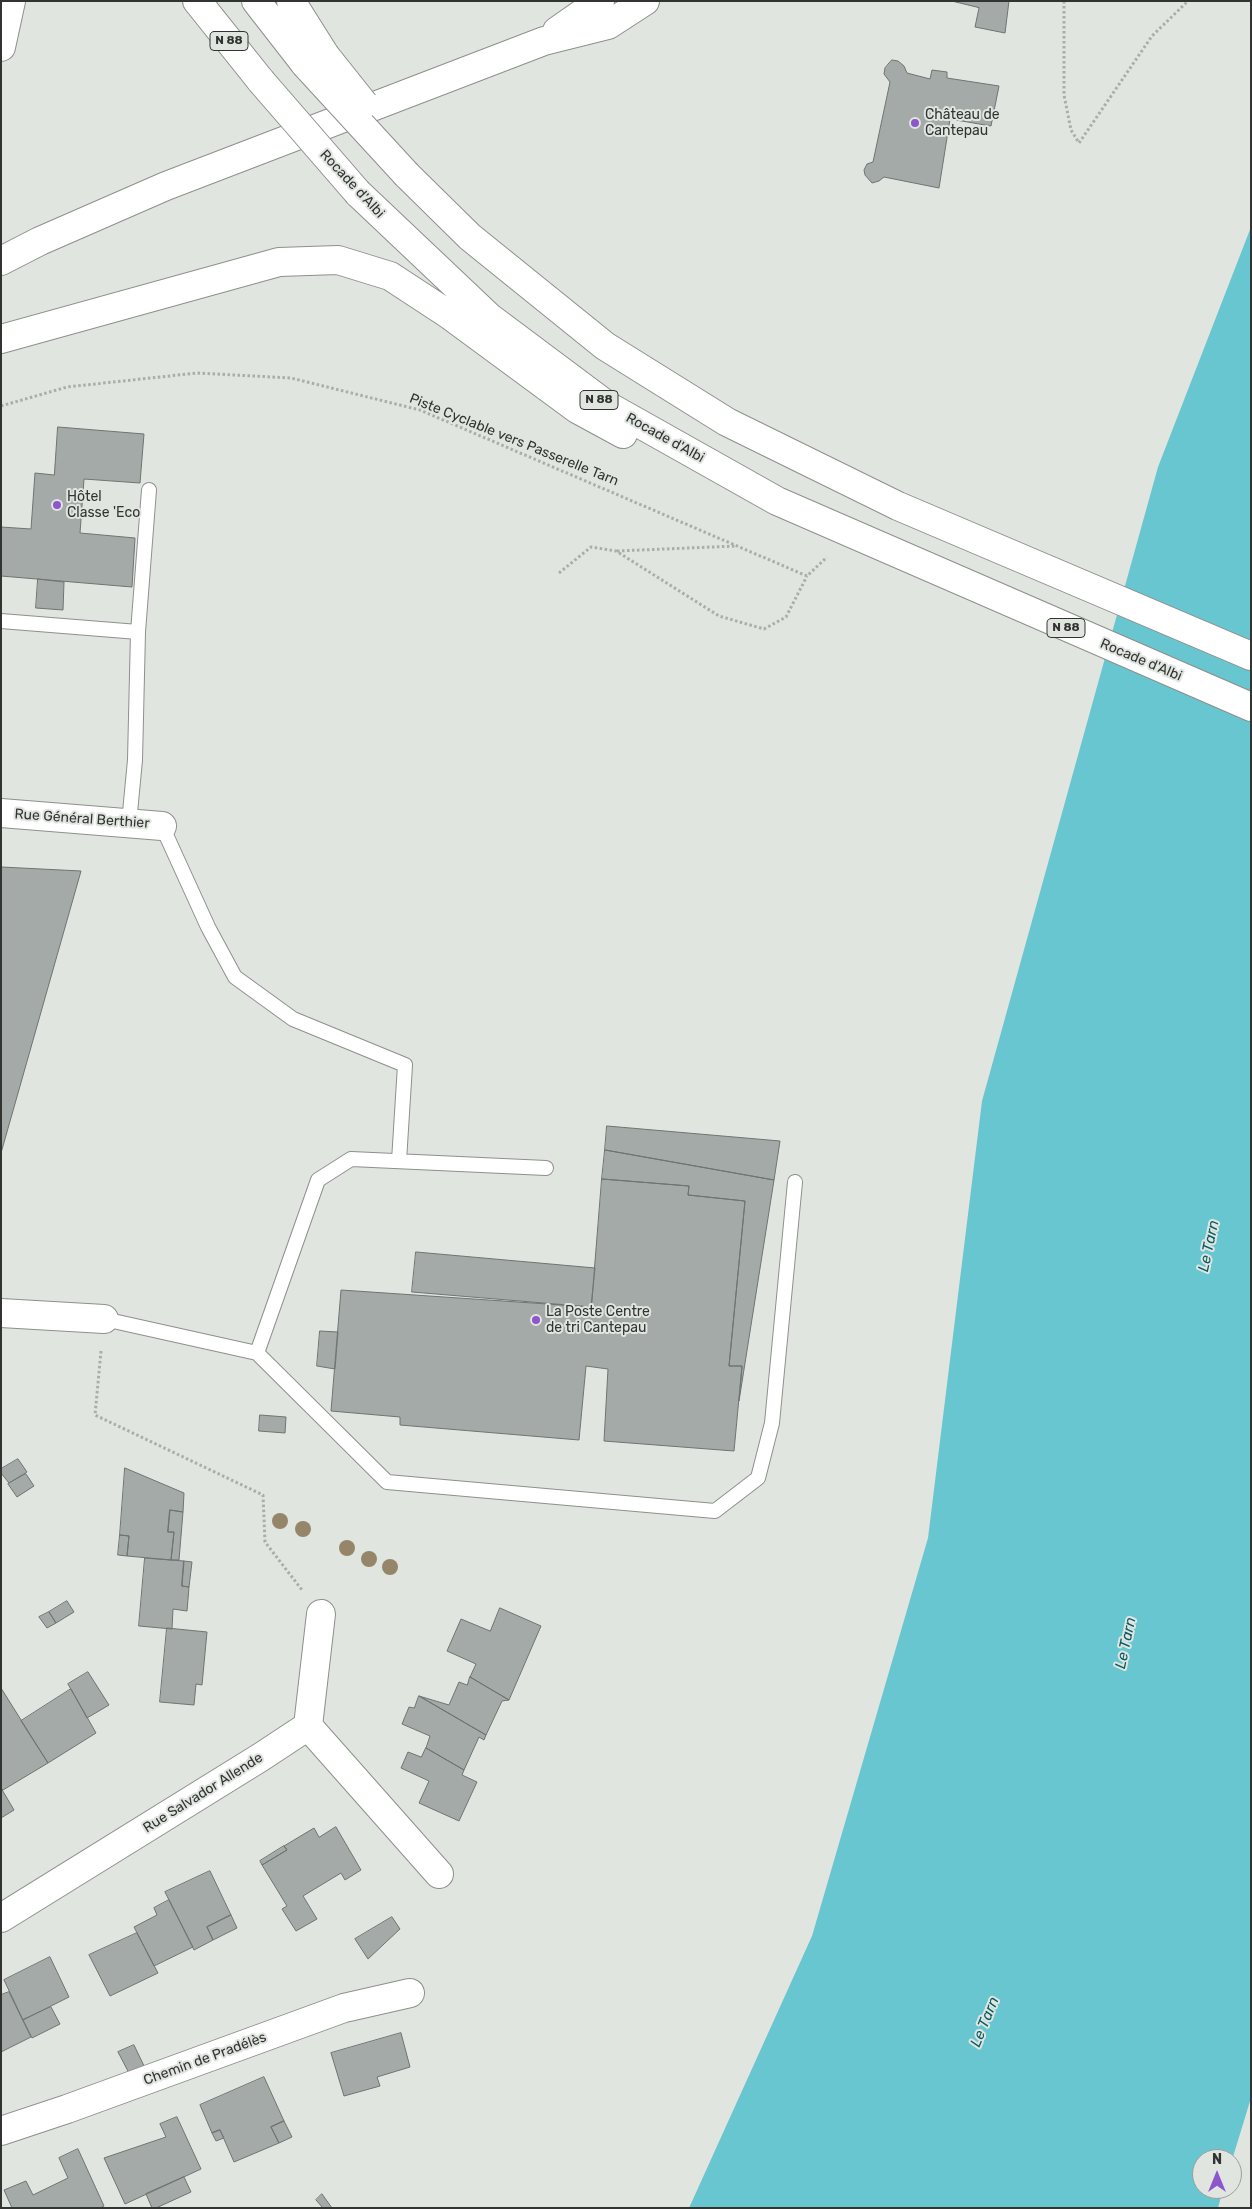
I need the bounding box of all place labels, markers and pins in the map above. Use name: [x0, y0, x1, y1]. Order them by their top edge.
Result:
place label: Château de Cantepau: [925, 107, 1000, 140]
marker: Château de Cantepau: [909, 117, 921, 129]
place label: Hôtel Classe 'Eco: [67, 489, 140, 522]
marker: Hôtel Classe 'Eco: [51, 499, 63, 511]
place label: La Poste Centre de tri Cantepau: [546, 1304, 650, 1336]
marker: La Poste Centre de tri Cantepau: [530, 1314, 542, 1326]

